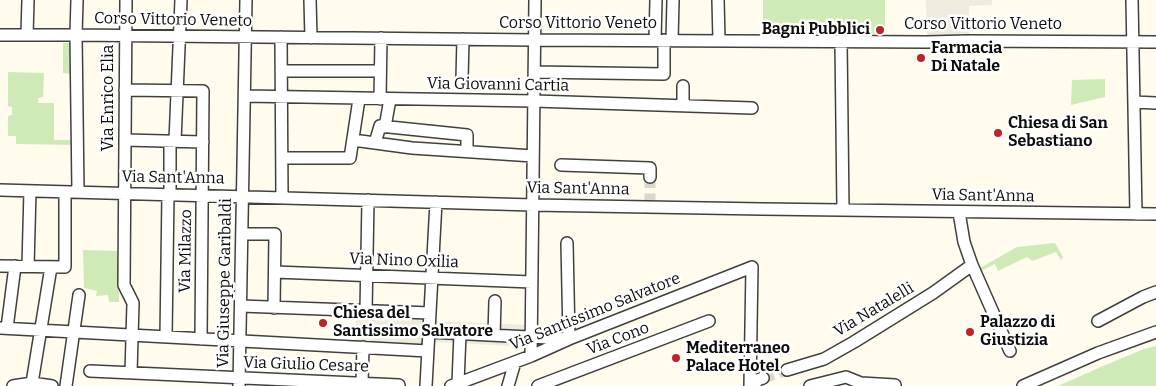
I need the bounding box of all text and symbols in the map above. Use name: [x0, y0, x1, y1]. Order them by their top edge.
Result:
street label: Corso Vittorio Veneto: [94, 9, 252, 31]
street label: Corso Vittorio Veneto: [499, 14, 657, 34]
street label: Corso Vittorio Veneto: [904, 15, 1062, 35]
place label: Bagni Pubblici: [762, 20, 870, 40]
marker: Bagni Pubblici: [874, 24, 886, 36]
place label: Farmacia Di Natale: [931, 39, 1002, 77]
street label: Via Enrico Elia: [99, 45, 119, 151]
marker: Farmacia Di Natale: [915, 52, 927, 64]
street label: Via Giovanni Cartia: [427, 74, 569, 96]
place label: Chiesa di San Sebastiano: [1008, 114, 1108, 152]
marker: Chiesa di San Sebastiano: [992, 127, 1004, 139]
street label: Via Sant'Anna: [121, 168, 225, 188]
street label: Via Sant'Anna: [526, 179, 630, 199]
street label: Via Sant'Anna: [931, 186, 1035, 206]
street label: Via Giuseppe Garibaldi: [214, 198, 236, 368]
street label: Via Milazzo: [176, 209, 196, 293]
street label: Via Nino Oxilia: [349, 249, 459, 273]
street label: Via Santissimo Salvatore: [507, 269, 683, 355]
street label: Via Natalelli: [831, 279, 917, 341]
place label: Chiesa del Santissimo Salvatore: [333, 304, 493, 342]
place label: Palazzo di Giustizia: [980, 313, 1055, 351]
marker: Chiesa del Santissimo Salvatore: [317, 317, 329, 329]
street label: Via Cono: [584, 318, 652, 360]
marker: Palazzo di Giustizia: [964, 326, 976, 338]
place label: Mediterraneo Palace Hotel: [686, 339, 790, 377]
marker: Mediterraneo Palace Hotel: [670, 352, 682, 364]
street label: Via Giulio Cesare: [243, 353, 369, 377]

